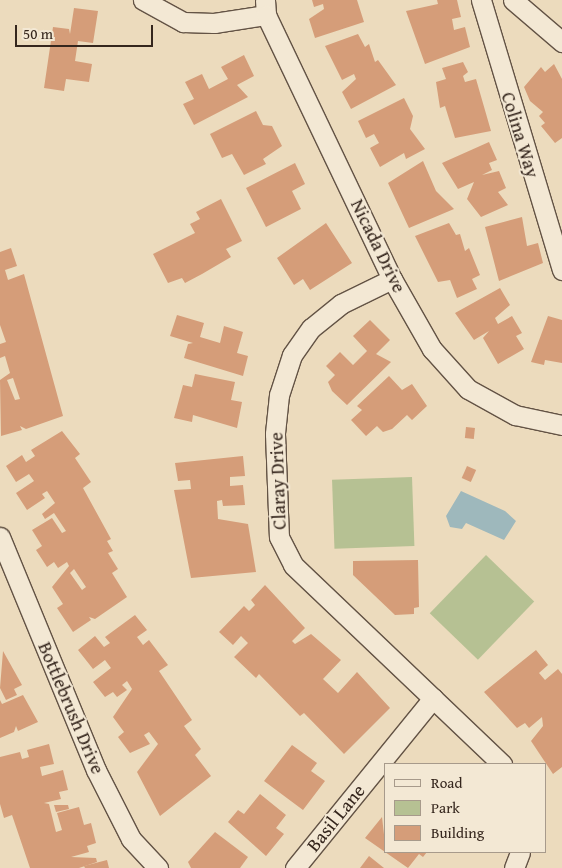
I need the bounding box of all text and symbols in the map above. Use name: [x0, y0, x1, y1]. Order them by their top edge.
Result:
scale bar: [18, 15, 155, 47]
text: 50 m: [23, 23, 53, 44]
street label: Colina Way: [496, 89, 544, 181]
street label: Nicada Drive: [346, 196, 410, 296]
street label: Claray Drive: [265, 432, 291, 530]
street label: Bottlebrush Drive: [33, 639, 109, 777]
legend: [384, 763, 547, 853]
text: Road: [431, 772, 462, 793]
street label: Basil Lane: [302, 780, 370, 856]
text: Park: [431, 797, 460, 818]
text: Building: [431, 822, 484, 843]

